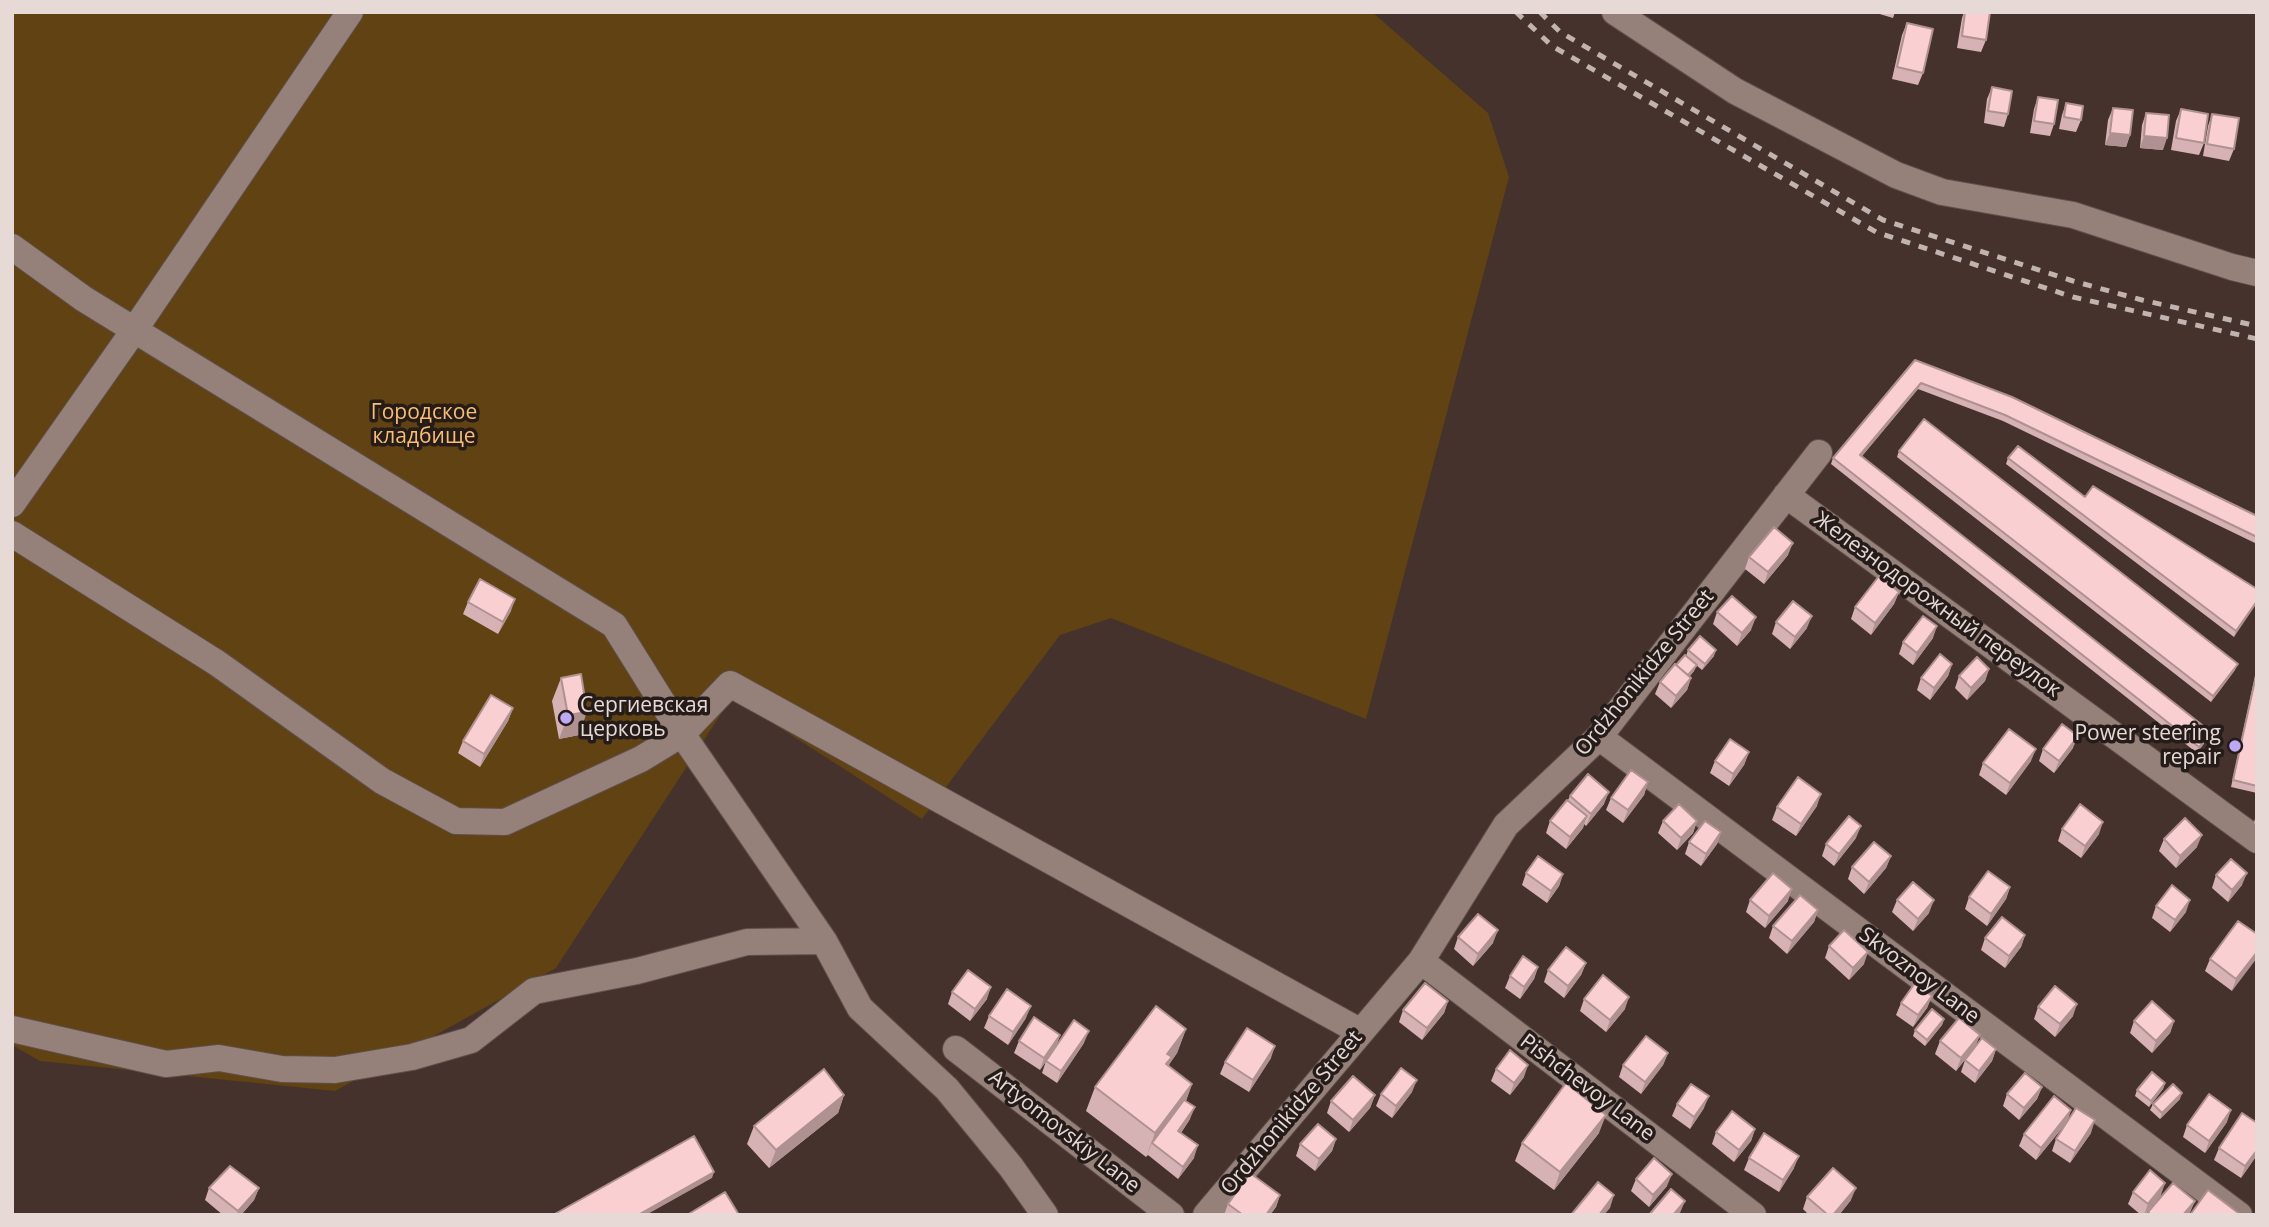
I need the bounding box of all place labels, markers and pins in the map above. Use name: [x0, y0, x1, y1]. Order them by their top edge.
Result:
place label: Сергиевская церковь: [580, 693, 708, 743]
marker: Сергиевская церковь: [558, 710, 574, 726]
place label: Power steering repair: [2074, 721, 2221, 771]
marker: Power steering repair: [2227, 738, 2243, 754]

